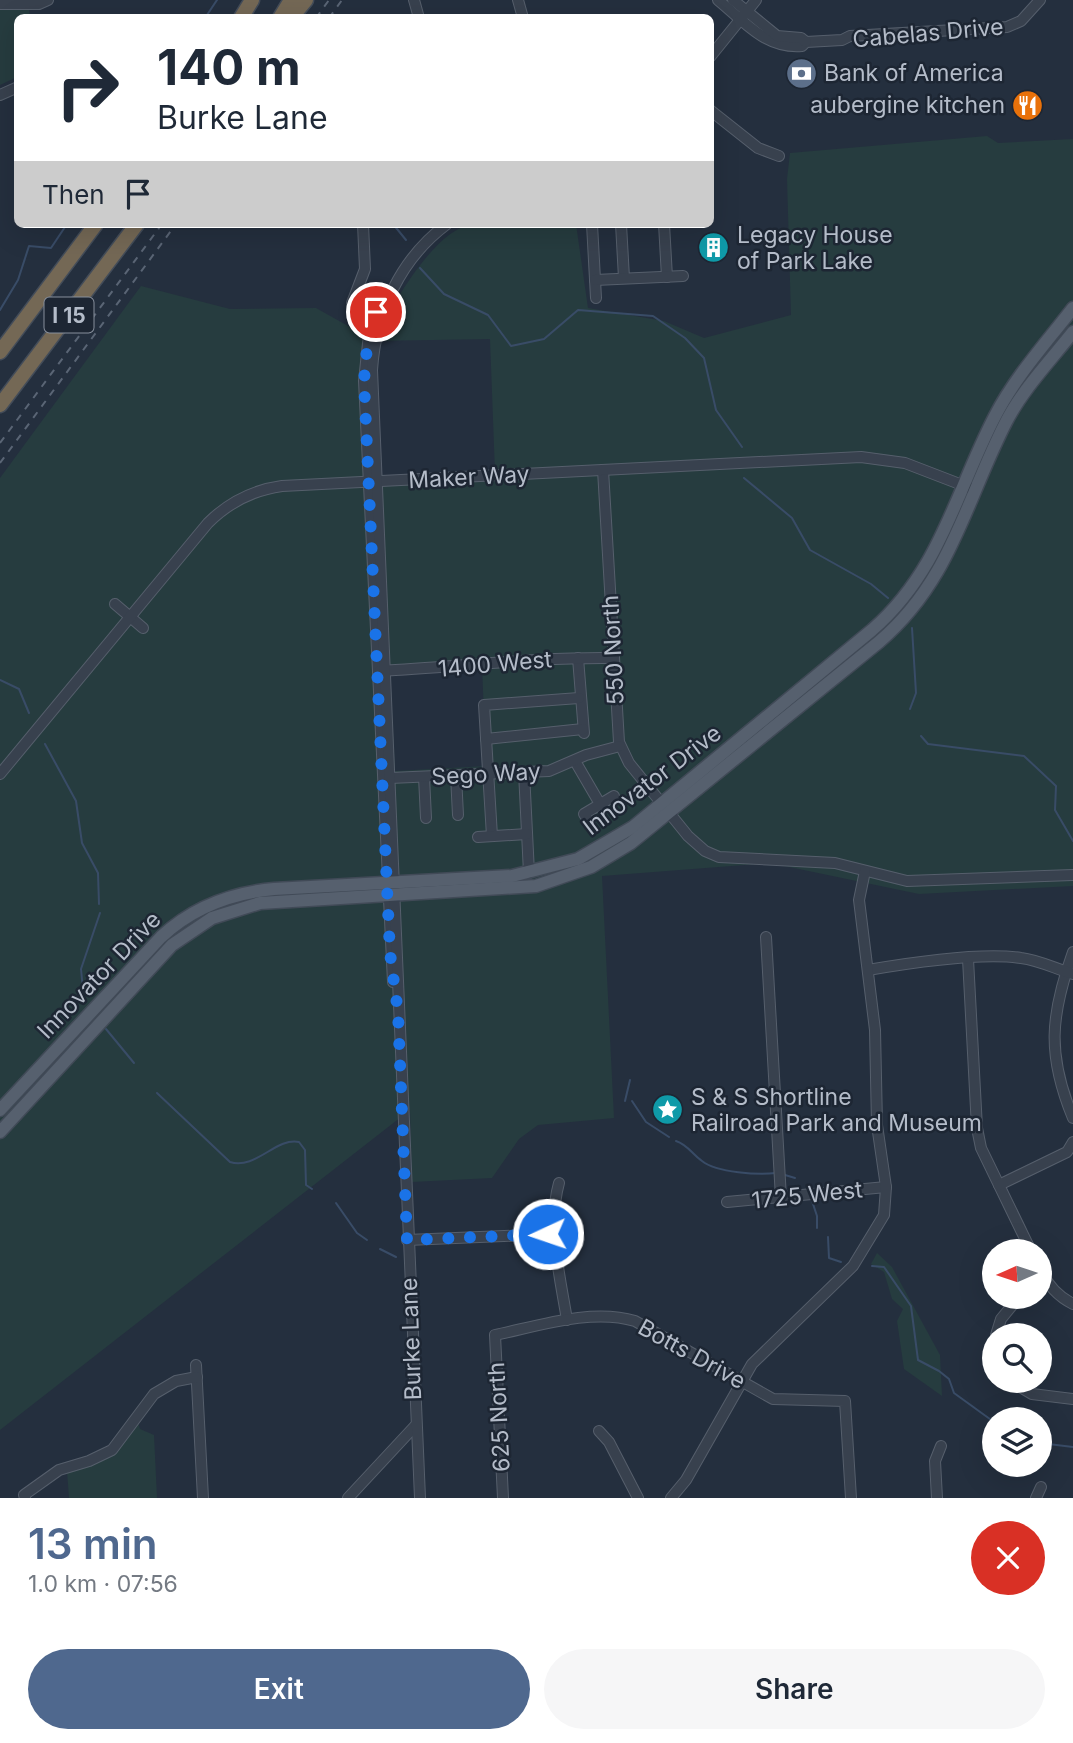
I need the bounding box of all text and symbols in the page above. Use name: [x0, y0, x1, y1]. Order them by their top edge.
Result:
street label: Cabelas Drive: [851, 12, 1005, 54]
text: 140 m: [157, 38, 301, 97]
icon: right: [42, 42, 133, 133]
bank icon: Bank of America: [784, 56, 818, 90]
place label: Bank of America: [824, 59, 1004, 87]
restaurant icon: aubergine kitchen: [1011, 88, 1045, 122]
place label: aubergine kitchen: [810, 91, 1005, 119]
text: Burke Lane: [157, 98, 328, 137]
icon: arrive: [119, 175, 157, 213]
text: Then: [42, 179, 105, 210]
place label: Legacy House of Park Lake: [737, 221, 893, 275]
building icon: Legacy House of Park Lake: [697, 231, 731, 265]
pin: [346, 282, 406, 342]
icon: arrive: [357, 293, 395, 331]
road number: I 15: [44, 298, 94, 332]
street label: Maker Way: [408, 460, 530, 494]
street label: 550 North: [596, 594, 630, 706]
street label: 1400 West: [437, 645, 554, 683]
street label: Innovator Drive: [577, 719, 727, 841]
street label: Sego Way: [431, 757, 541, 791]
street label: Innovator Drive: [31, 906, 167, 1044]
place label: S & S Shortline Railroad Park and Museum: [691, 1083, 982, 1137]
place icon: S & S Shortline Railroad Park and Museum: [651, 1093, 685, 1127]
street label: 1725 West: [750, 1175, 864, 1215]
position arrow: [511, 1197, 585, 1271]
north arrow: [982, 1239, 1052, 1309]
map controls: [982, 1239, 1052, 1477]
street label: Burke Lane: [395, 1277, 427, 1401]
street label: Botts Drive: [633, 1313, 751, 1395]
button: search: [982, 1323, 1052, 1393]
street label: 625 North: [482, 1361, 516, 1473]
button: layers: [982, 1407, 1052, 1477]
text: 13 min: [28, 1518, 158, 1569]
button: close: [971, 1521, 1045, 1595]
text: 1.0 km · 07:56: [28, 1570, 178, 1598]
button: Exit: [28, 1649, 530, 1729]
button: Share: [544, 1649, 1045, 1729]

